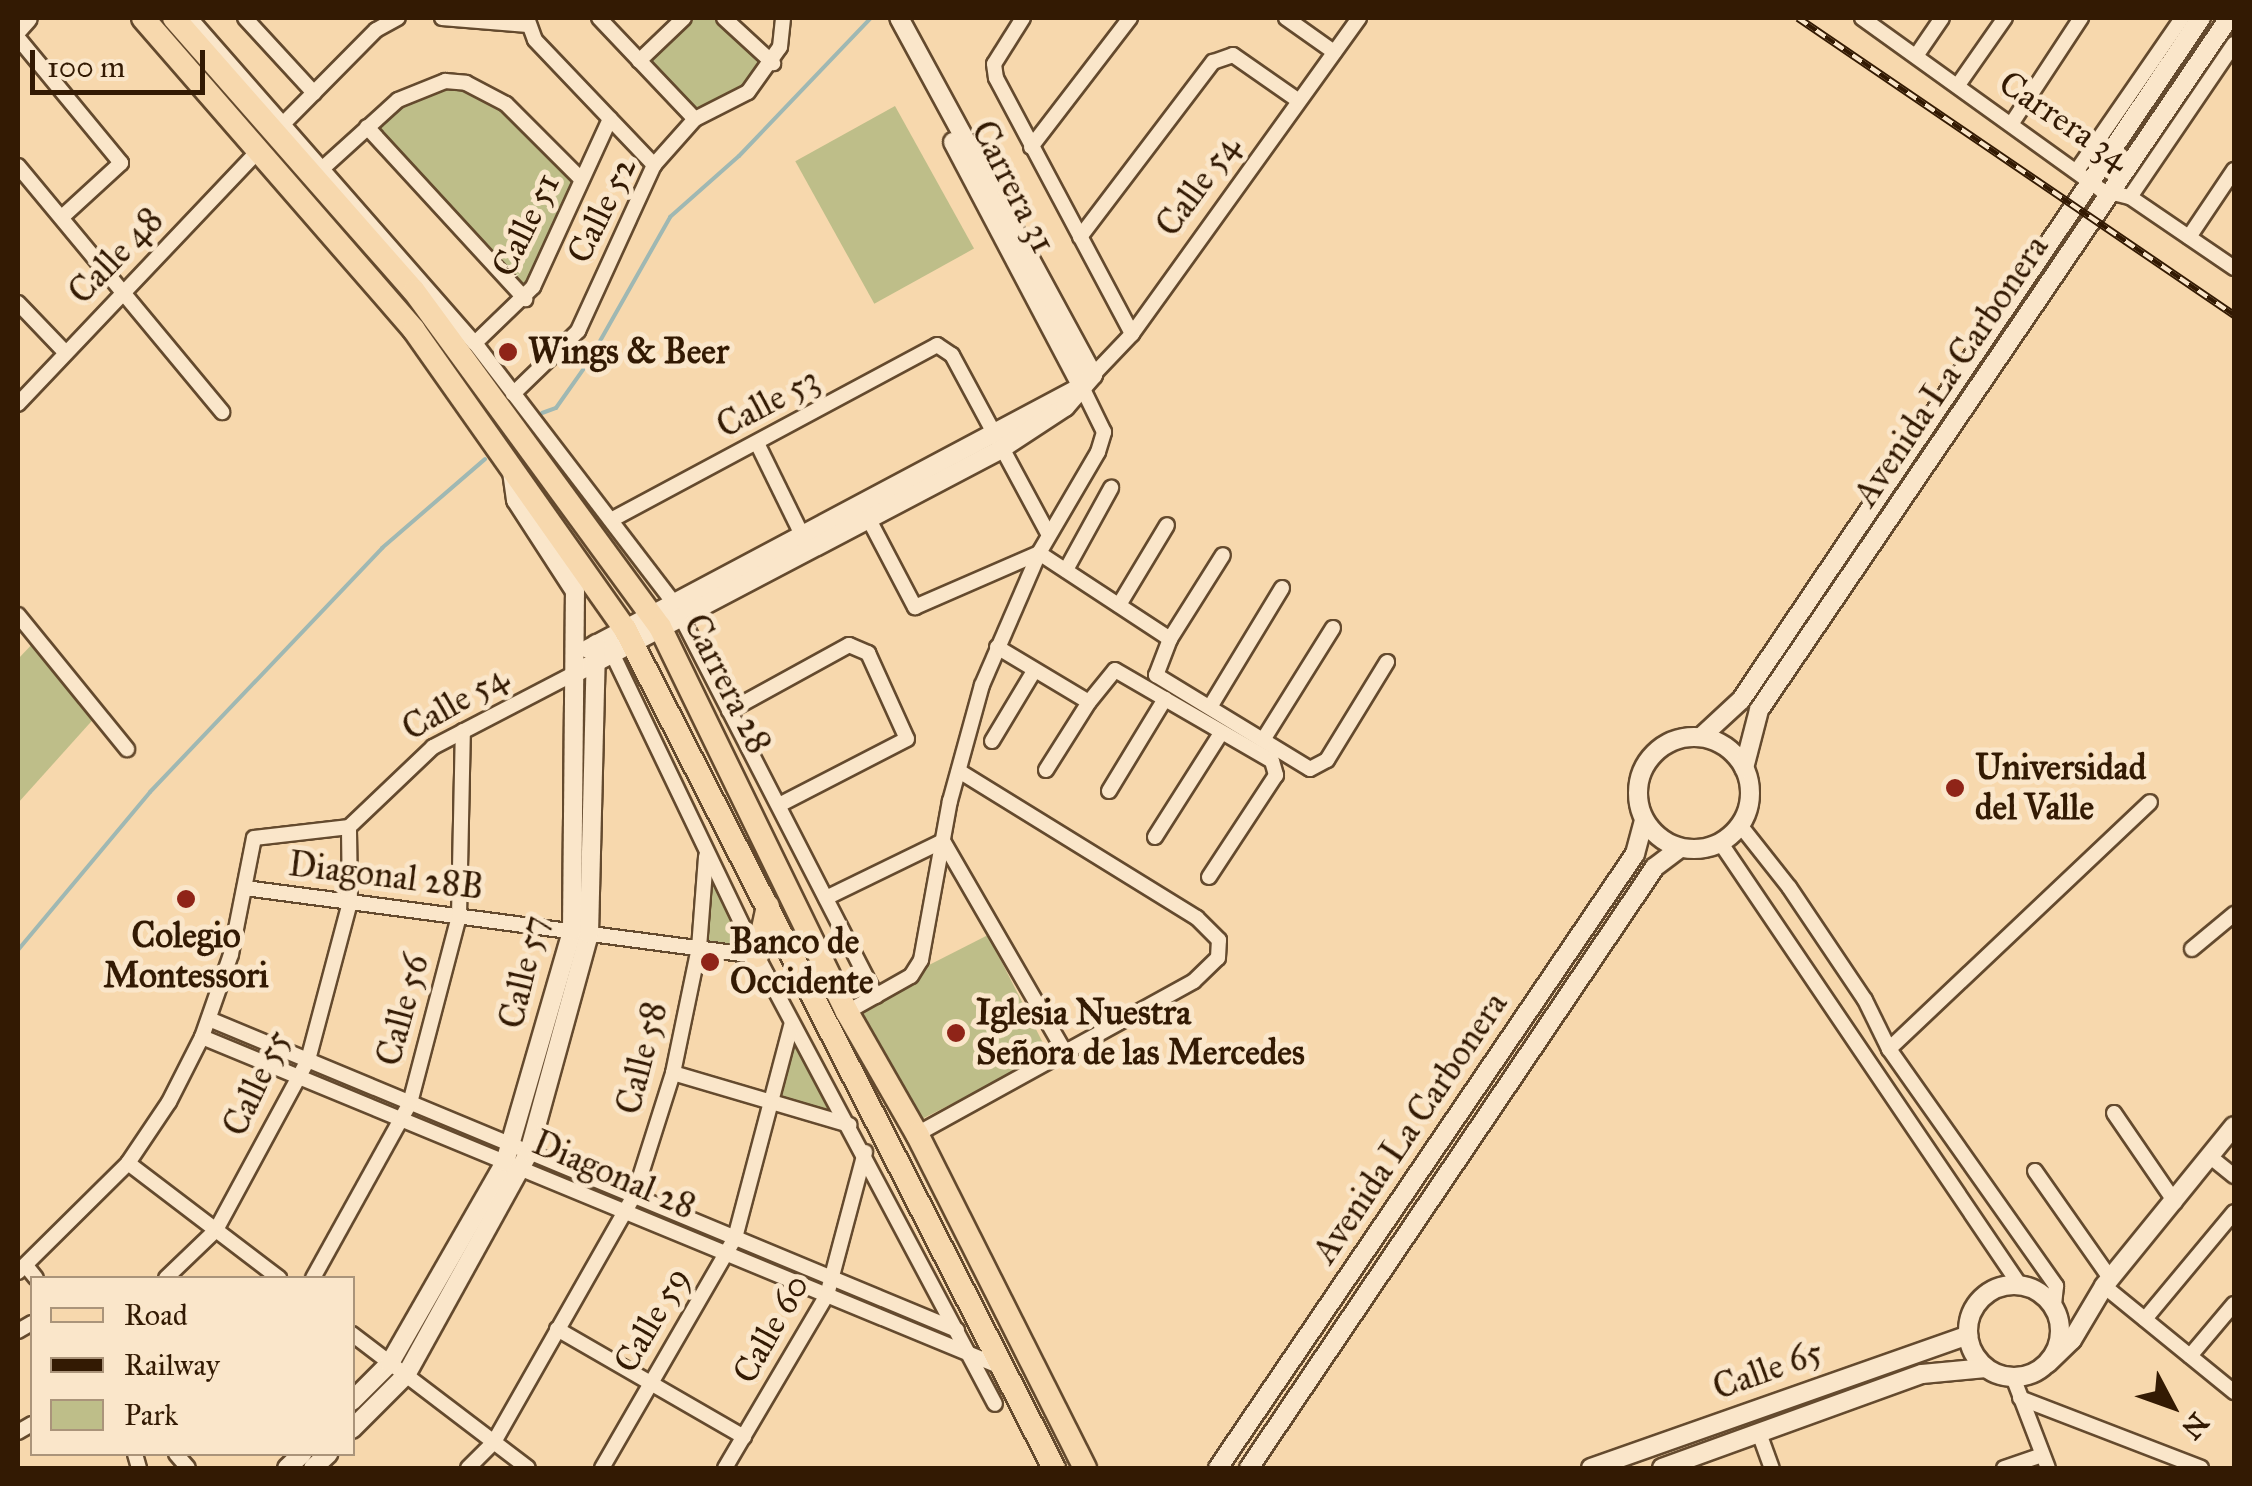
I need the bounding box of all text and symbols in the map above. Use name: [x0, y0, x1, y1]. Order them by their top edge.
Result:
scale bar: [35, 30, 210, 92]
text: 100 m: [47, 49, 125, 85]
street label: Carrera 34: [1991, 62, 2137, 180]
street label: Carrera 31: [962, 114, 1064, 260]
street label: Calle 54: [1147, 127, 1249, 245]
street label: Calle 52: [558, 150, 646, 270]
street label: Calle 51: [483, 167, 569, 283]
street label: Calle 48: [60, 199, 172, 313]
street label: Avenida La Carbonera: [1845, 228, 2057, 514]
place label: Wings & Beer: [528, 331, 729, 373]
marker: Wings & Beer: [497, 341, 519, 363]
street label: Calle 53: [710, 359, 826, 447]
street label: Carrera 28: [674, 607, 780, 761]
street label: Calle 54: [395, 656, 515, 750]
place label: Universidad del Valle: [1975, 747, 2146, 829]
marker: Universidad del Valle: [1944, 777, 1966, 799]
street label: Diagonal 28B: [286, 843, 486, 909]
marker: Colegio Montessori: [175, 888, 197, 910]
street label: Calle 57: [491, 911, 557, 1033]
place label: Colegio Montessori: [103, 915, 269, 997]
place label: Banco de Occidente: [730, 921, 874, 1003]
street label: Calle 56: [368, 950, 438, 1070]
marker: Banco de Occidente: [699, 951, 721, 973]
street label: Avenida La Carbonera: [1304, 985, 1516, 1271]
place label: Iglesia Nuestra Señora de las Mercedes: [976, 992, 1305, 1074]
street label: Calle 58: [608, 997, 676, 1119]
marker: Iglesia Nuestra Señora de las Mercedes: [945, 1022, 967, 1044]
street label: Calle 55: [214, 1023, 300, 1143]
street label: Diagonal 28: [526, 1122, 702, 1228]
street label: Calle 59: [605, 1260, 699, 1380]
street label: Calle 60: [724, 1267, 818, 1391]
legend: [30, 1276, 355, 1456]
text: Road: [124, 1297, 188, 1333]
street label: Calle 65: [1707, 1331, 1829, 1409]
text: Railway: [124, 1347, 220, 1383]
north arrow: [2122, 1356, 2222, 1456]
text: Park: [124, 1397, 178, 1433]
text: N: [2174, 1406, 2216, 1446]

